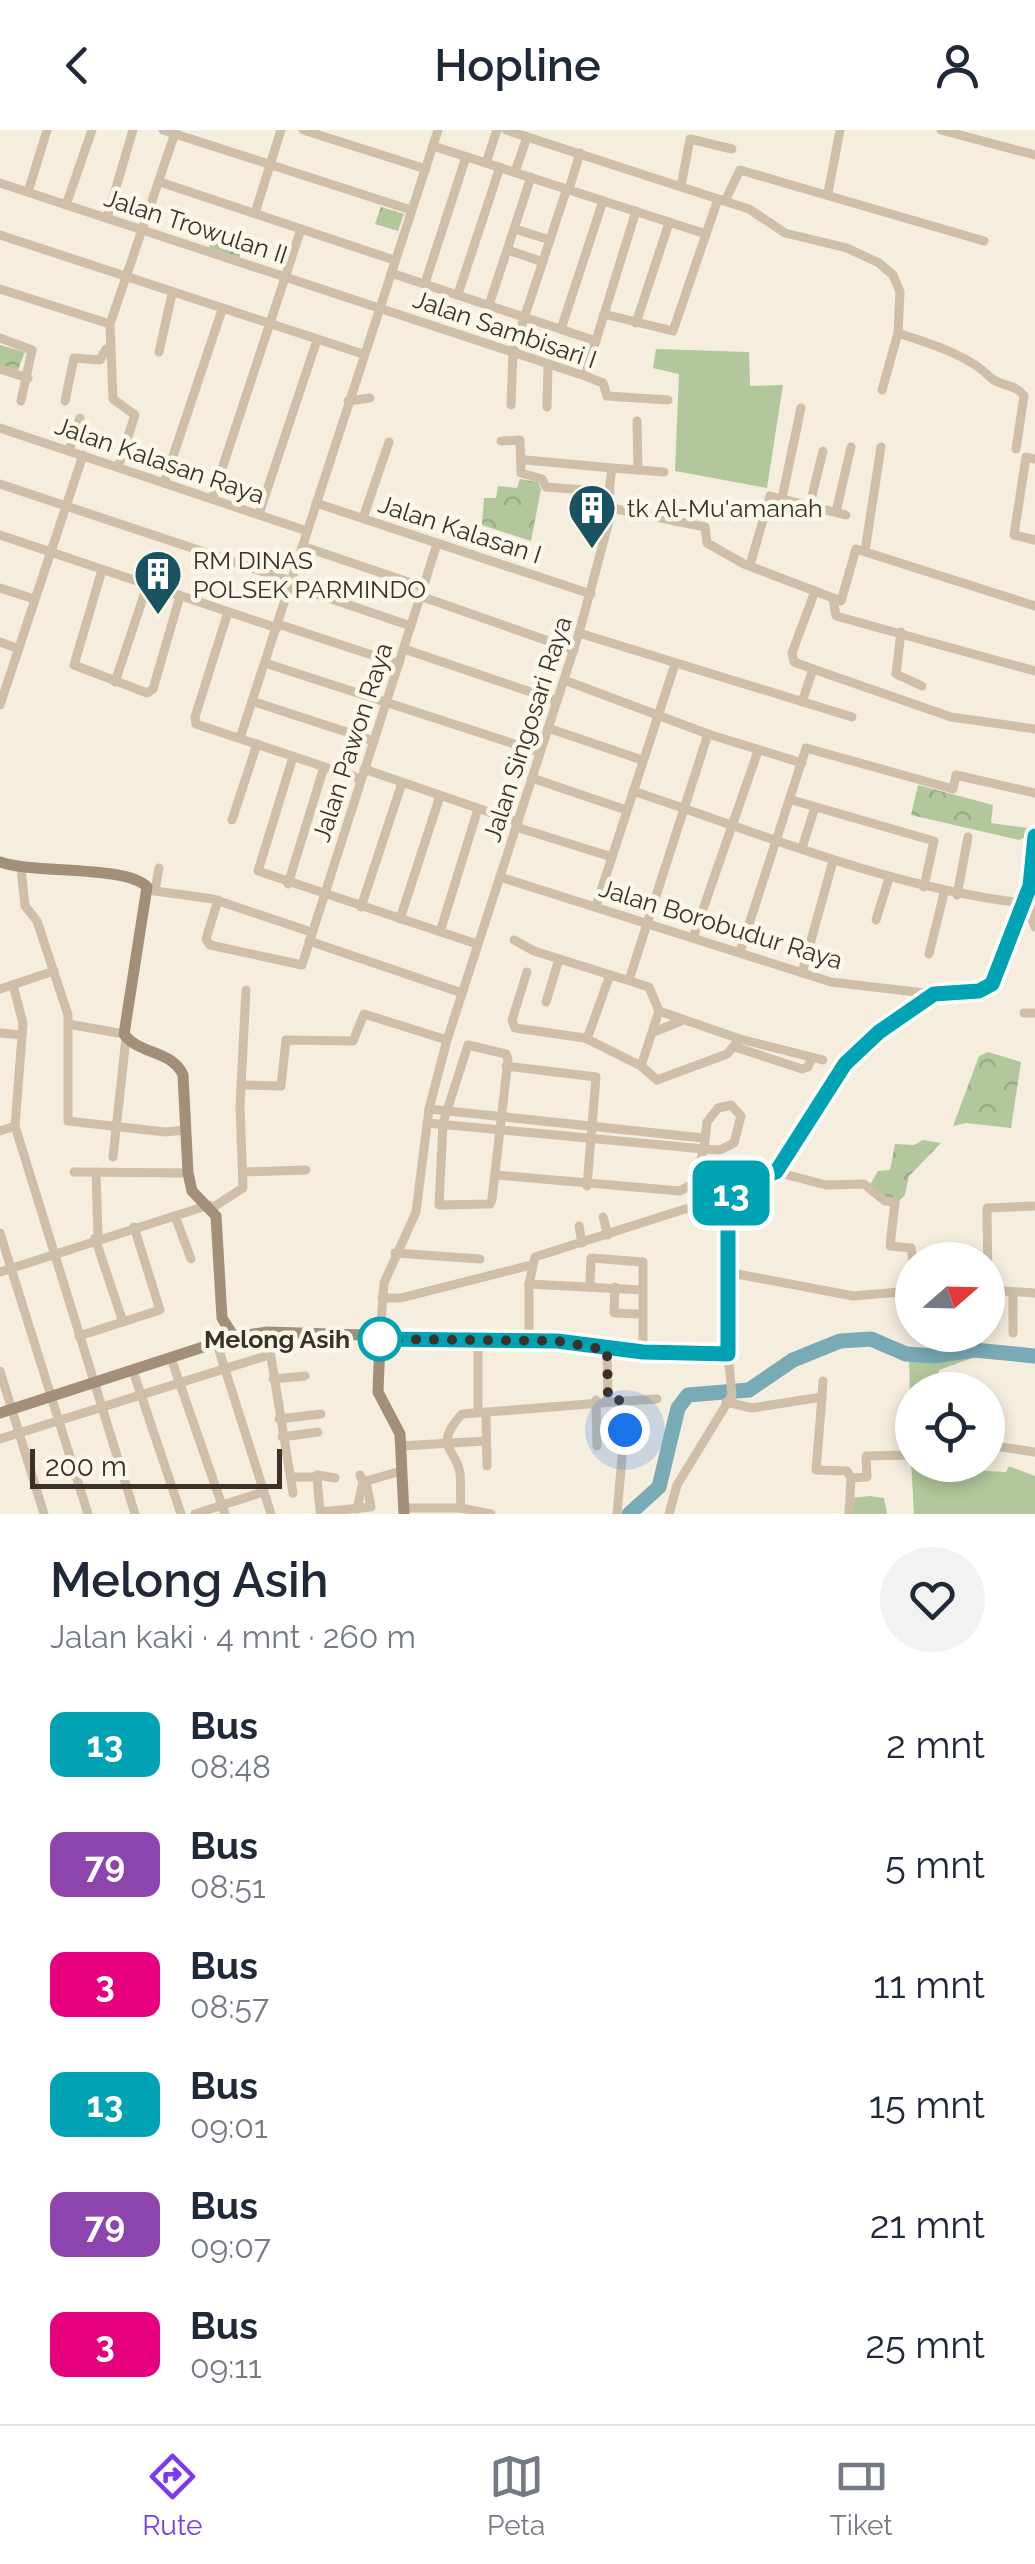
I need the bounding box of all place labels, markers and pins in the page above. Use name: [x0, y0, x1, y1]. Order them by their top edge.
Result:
building icon: tk Al-Mu'amanah: [566, 482, 618, 550]
place label: tk Al-Mu'amanah: [627, 493, 823, 523]
place label: RM DINAS POLSEK PARMINDO: [193, 545, 426, 604]
building icon: RM DINAS POLSEK PARMINDO: [132, 548, 184, 616]
marker: Melong Asih: [359, 1318, 401, 1360]
place label: Melong Asih: [204, 1324, 350, 1354]

